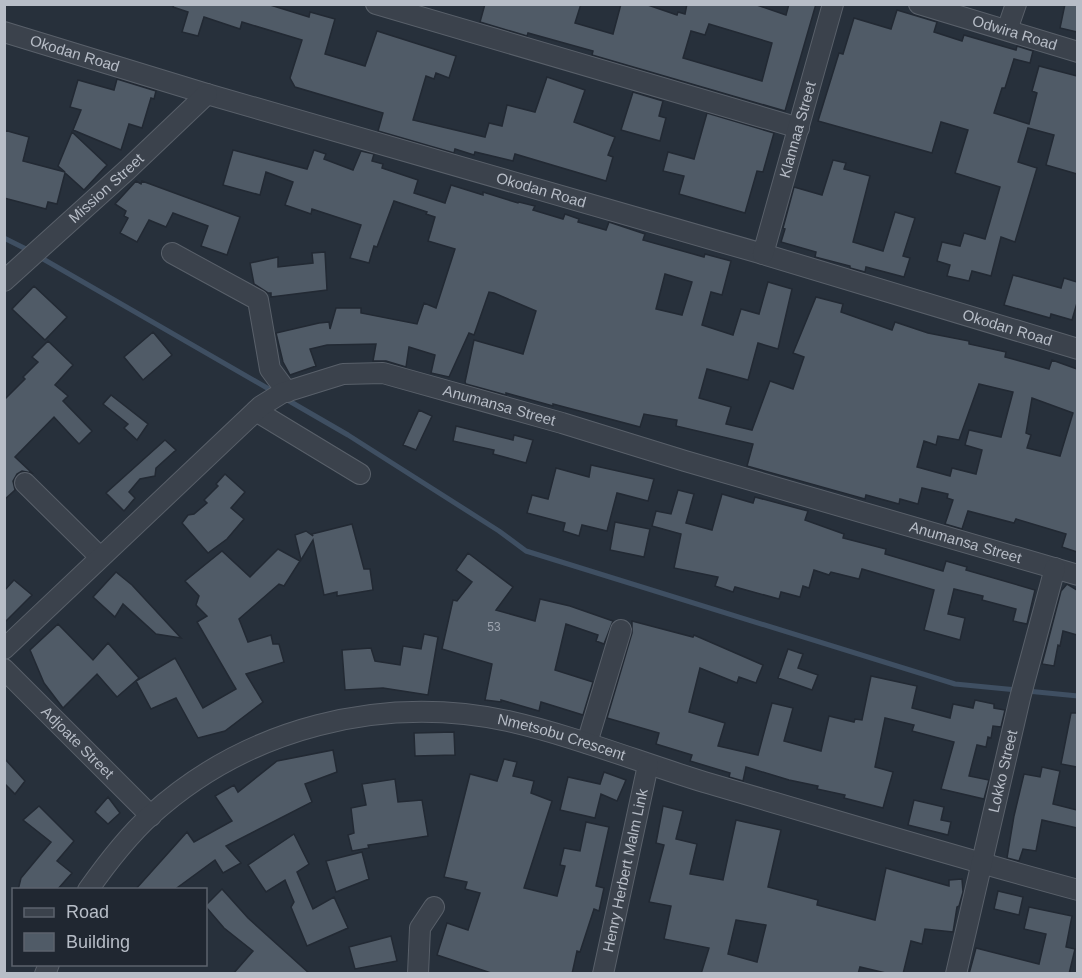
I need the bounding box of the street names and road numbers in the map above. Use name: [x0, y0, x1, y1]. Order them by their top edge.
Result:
street label: Odwira Road: [970, 12, 1059, 53]
street label: Okodan Road: [28, 31, 122, 75]
street label: Klannaa Street: [776, 79, 819, 180]
street label: Mission Street: [65, 149, 148, 226]
street label: Okodan Road: [494, 169, 588, 211]
street label: Okodan Road: [961, 306, 1054, 349]
street label: Anumansa Street: [441, 381, 558, 429]
street label: Anumansa Street: [908, 518, 1025, 566]
street label: Adjoate Street: [38, 703, 118, 782]
street label: Nmetsobu Crescent: [496, 710, 629, 764]
street label: Lokko Street: [985, 728, 1020, 814]
street label: Henry Herbert Malm Link: [599, 786, 651, 954]

